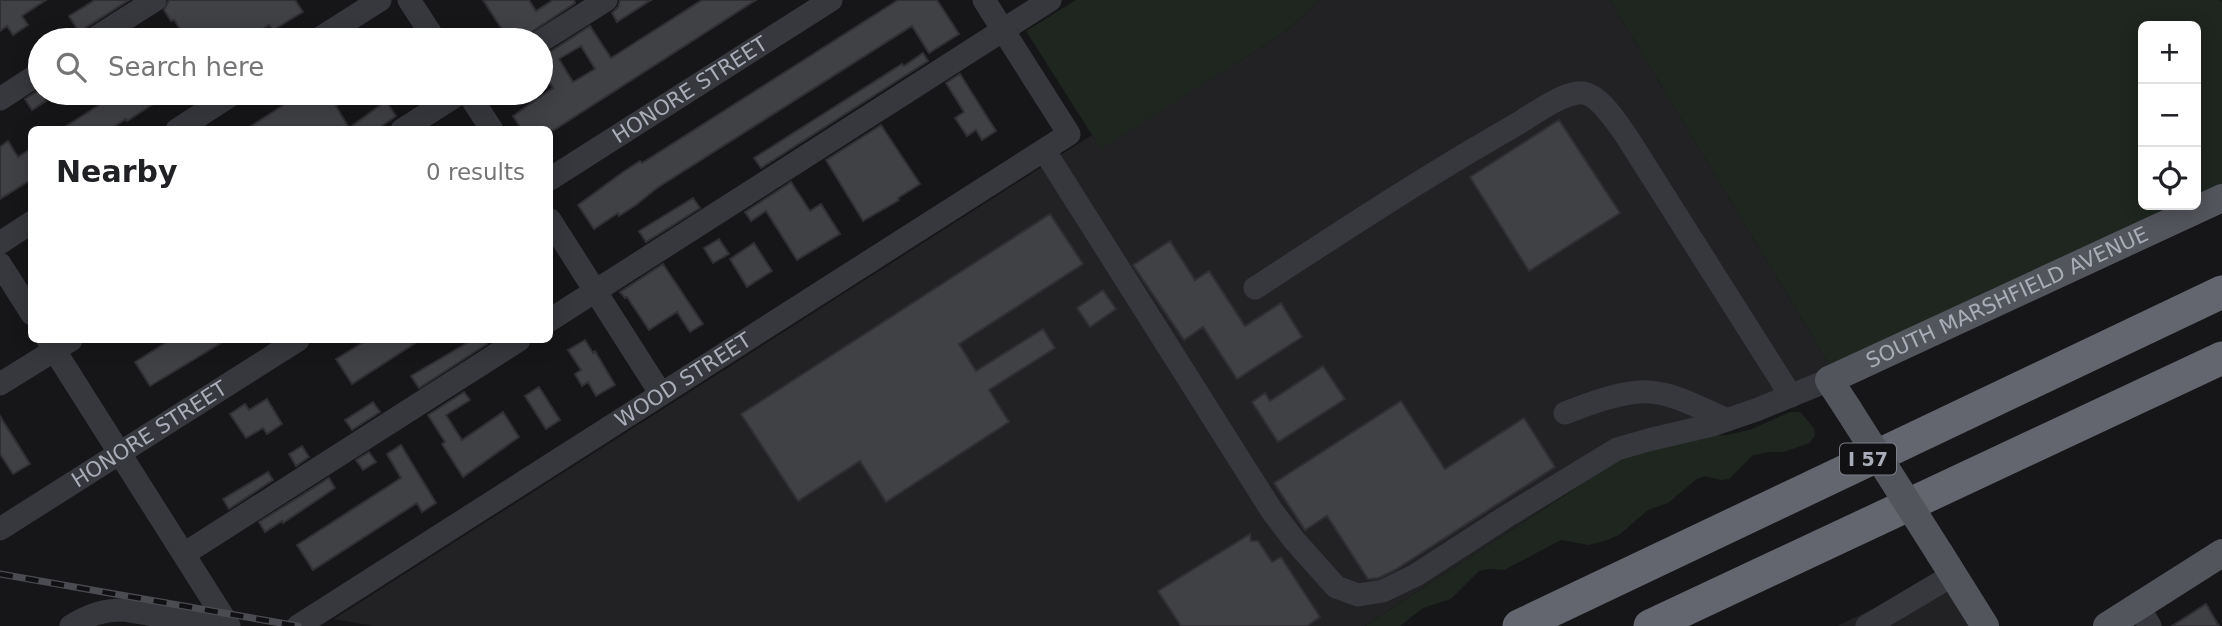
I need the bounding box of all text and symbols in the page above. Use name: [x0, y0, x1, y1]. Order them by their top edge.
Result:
map controls: [2138, 21, 2201, 210]
button: +: [2138, 21, 2201, 84]
search box: [28, 28, 553, 105]
street label: HONORE STREET: [608, 31, 772, 148]
icon: search: [52, 48, 90, 86]
text: Search here: [108, 52, 264, 82]
button: −: [2138, 84, 2201, 147]
button: locate: [2138, 147, 2201, 210]
text: Nearby: [56, 154, 178, 189]
text: 0 results: [426, 159, 525, 185]
street label: SOUTH MARSHFIELD AVENUE: [1862, 222, 2152, 373]
street label: WOOD STREET: [611, 328, 756, 432]
street label: HONORE STREET: [67, 376, 232, 492]
road number: I 57: [1840, 444, 1896, 474]

